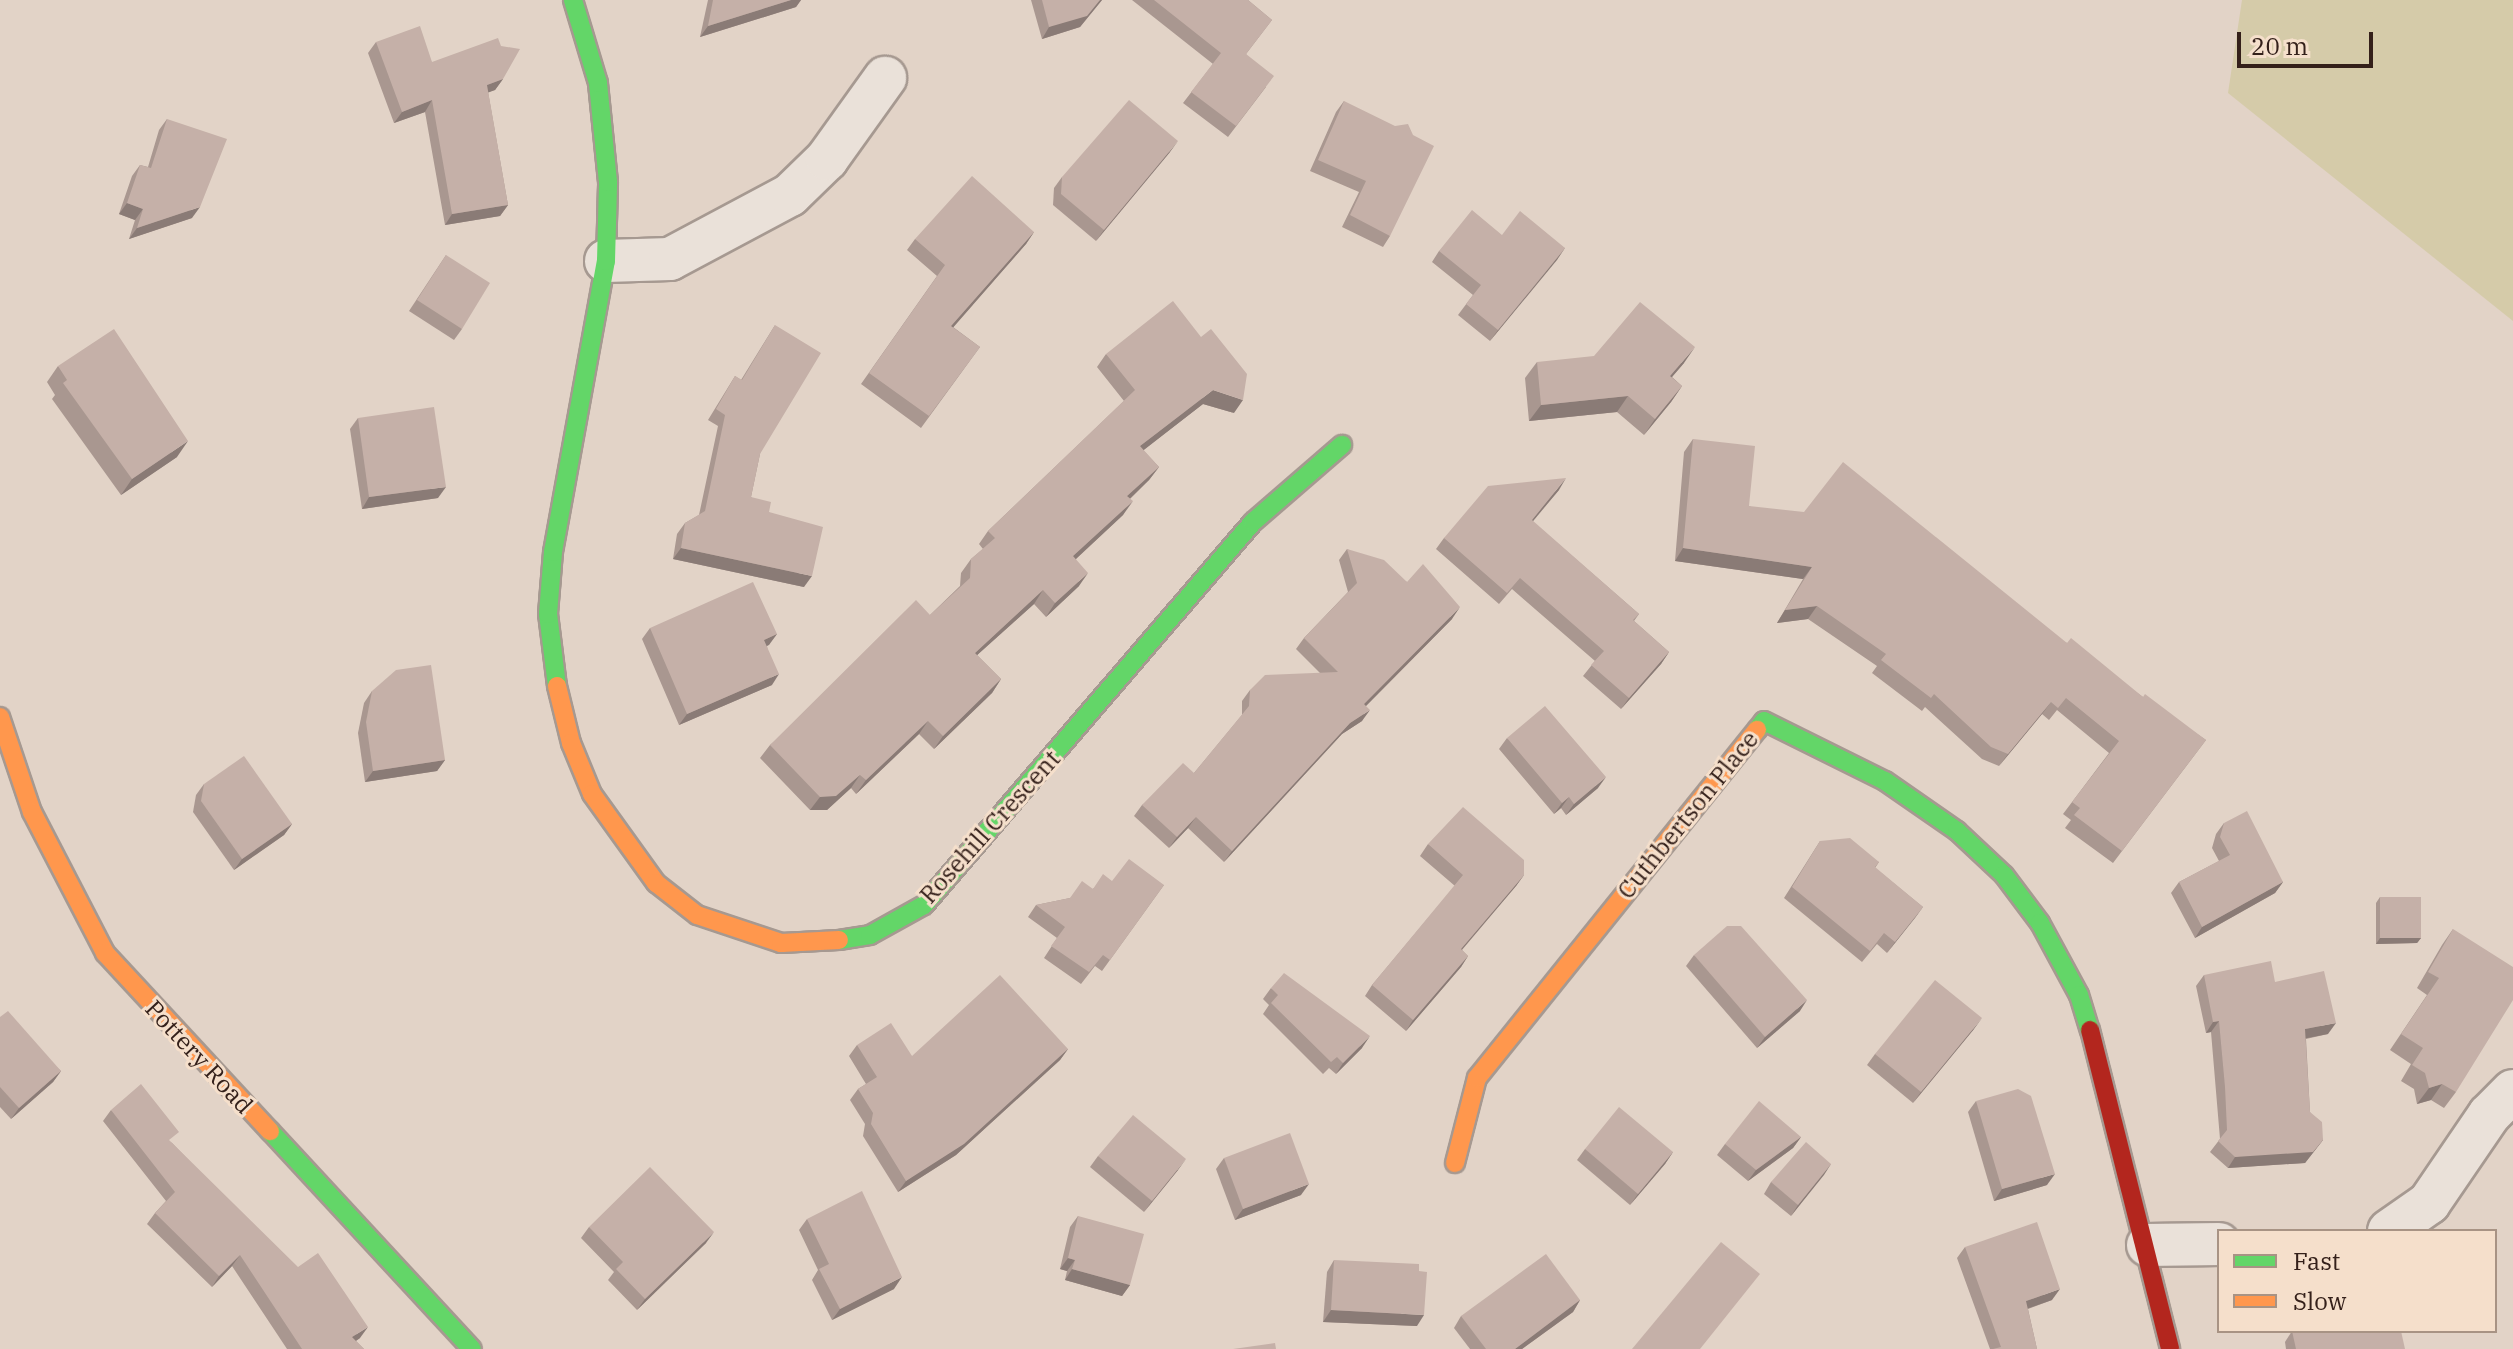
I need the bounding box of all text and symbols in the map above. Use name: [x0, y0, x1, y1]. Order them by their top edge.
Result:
scale bar: [2241, 16, 2377, 66]
text: 20 m: [2251, 30, 2308, 62]
street label: Cuthbertson Place: [1612, 725, 1764, 905]
street label: Rosehill Crescent: [914, 745, 1066, 909]
street label: Pottery Road: [139, 994, 259, 1120]
legend: [2217, 1229, 2497, 1333]
text: Fast: [2293, 1245, 2340, 1277]
text: Slow: [2293, 1285, 2346, 1317]

